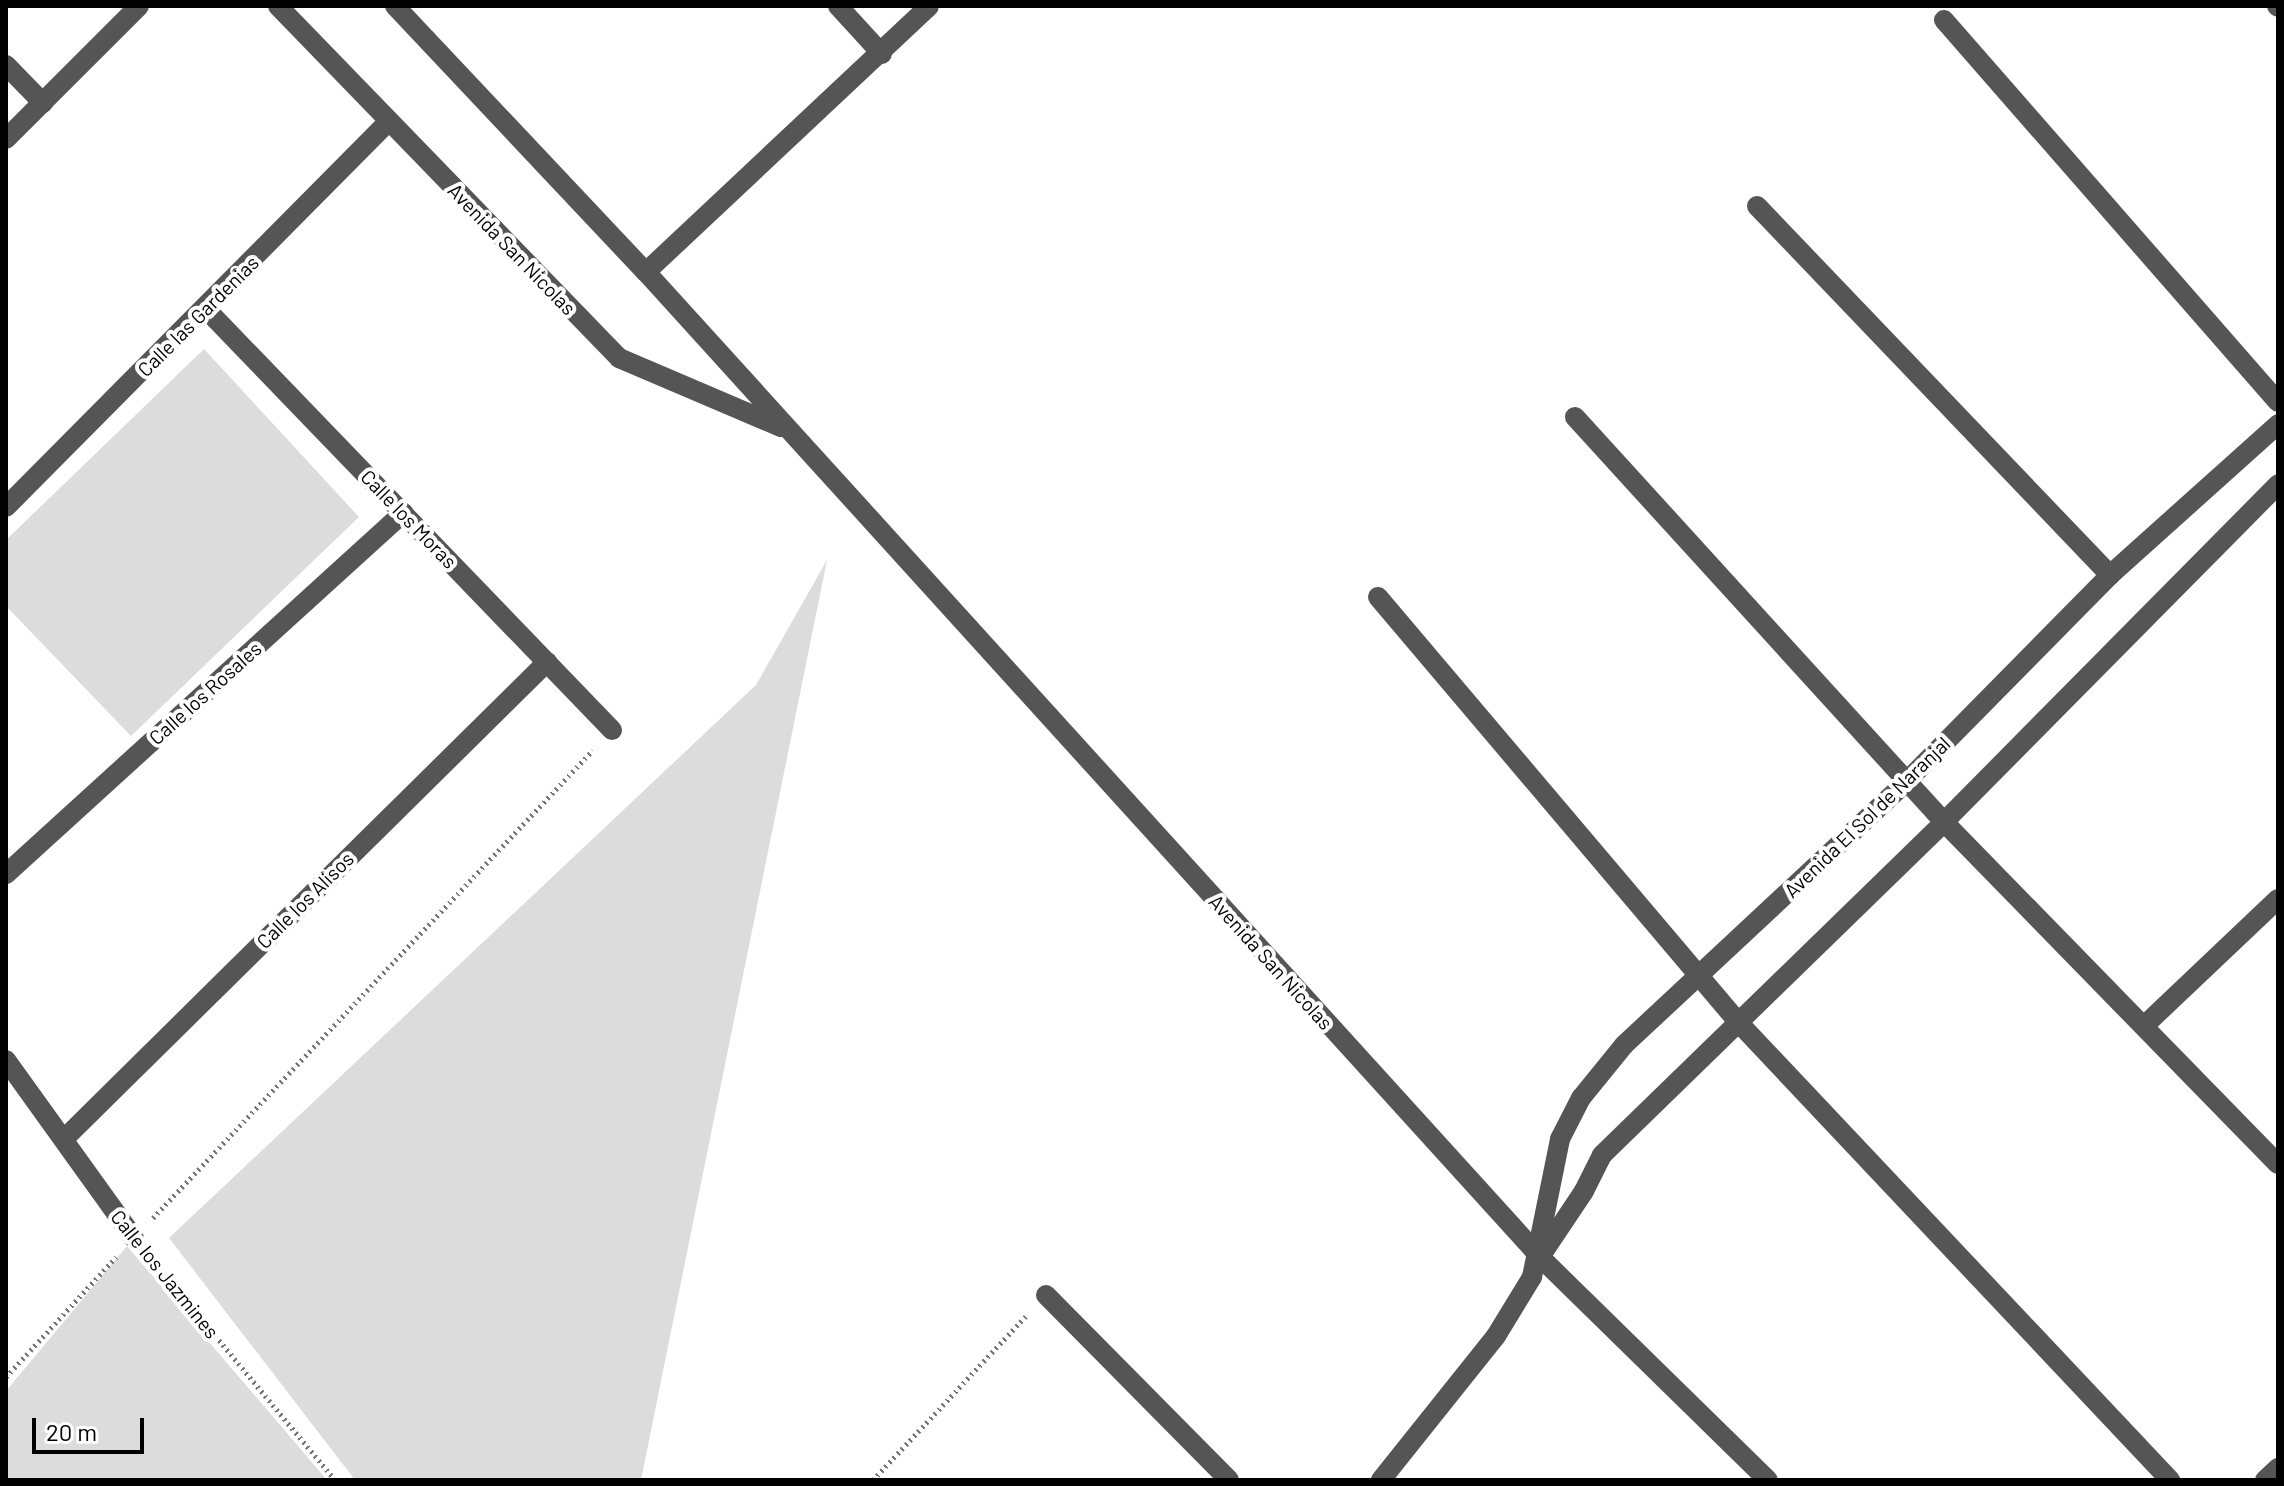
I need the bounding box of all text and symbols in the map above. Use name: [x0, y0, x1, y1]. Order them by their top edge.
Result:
street label: Avenida San Nicolas: [443, 178, 581, 320]
street label: Calle las Gardenias: [132, 250, 264, 382]
street label: Calle los Moras: [356, 465, 462, 573]
street label: Calle los Rosales: [144, 636, 266, 750]
street label: Avenida El Sol de Naranjal: [1779, 731, 1955, 903]
street label: Calle los Alisos: [252, 847, 358, 953]
street label: Avenida San Nicolas: [1204, 890, 1338, 1034]
street label: Calle los Jazmines: [106, 1205, 224, 1343]
scale bar: [36, 1402, 148, 1452]
text: 20 m: [46, 1417, 97, 1446]

